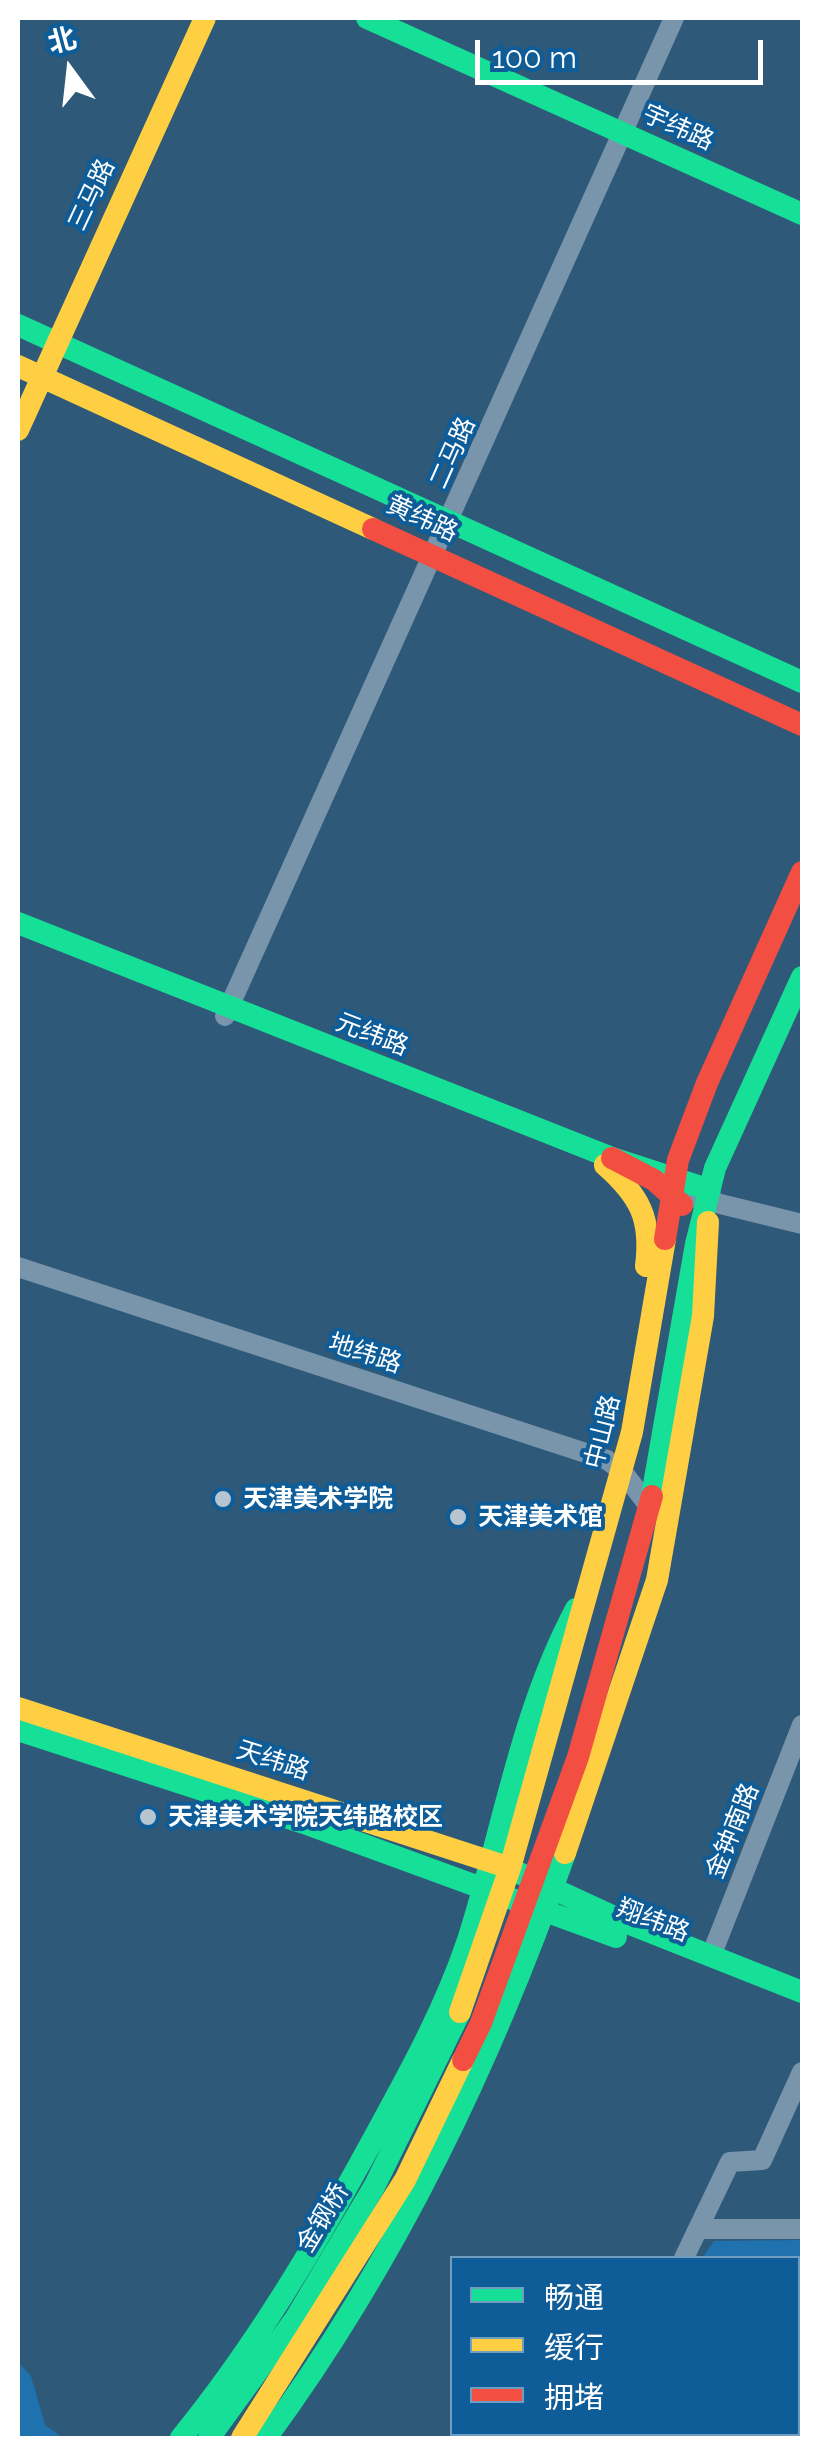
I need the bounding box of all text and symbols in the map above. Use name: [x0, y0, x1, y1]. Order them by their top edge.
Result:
north arrow: [20, 20, 120, 120]
scale bar: [480, 20, 768, 82]
text: 北: [44, 21, 80, 60]
text: 100 m: [492, 40, 577, 75]
street label: 宇纬路: [638, 99, 718, 157]
street label: 三马路: [63, 155, 121, 235]
street label: 二马路: [424, 413, 482, 493]
street label: 黄纬路: [382, 490, 462, 548]
street label: 元纬路: [332, 1008, 412, 1062]
street label: 地纬路: [325, 1328, 405, 1380]
street label: 中山路: [579, 1392, 627, 1472]
place label: 天津美术学院: [243, 1484, 393, 1514]
marker: 天津美术学院: [212, 1488, 234, 1510]
place label: 天津美术馆: [478, 1502, 603, 1532]
marker: 天津美术馆: [447, 1506, 469, 1528]
street label: 天纬路: [233, 1735, 313, 1787]
street label: 金钟南路: [700, 1779, 766, 1883]
place label: 天津美术学院天纬路校区: [168, 1802, 443, 1832]
marker: 天津美术学院天纬路校区: [137, 1806, 159, 1828]
street label: 翔纬路: [613, 1894, 693, 1948]
street label: 金钢桥: [291, 2178, 355, 2258]
legend: [450, 2256, 800, 2436]
text: 畅通: [544, 2280, 604, 2315]
text: 缓行: [544, 2330, 604, 2365]
text: 拥堵: [544, 2380, 604, 2415]

